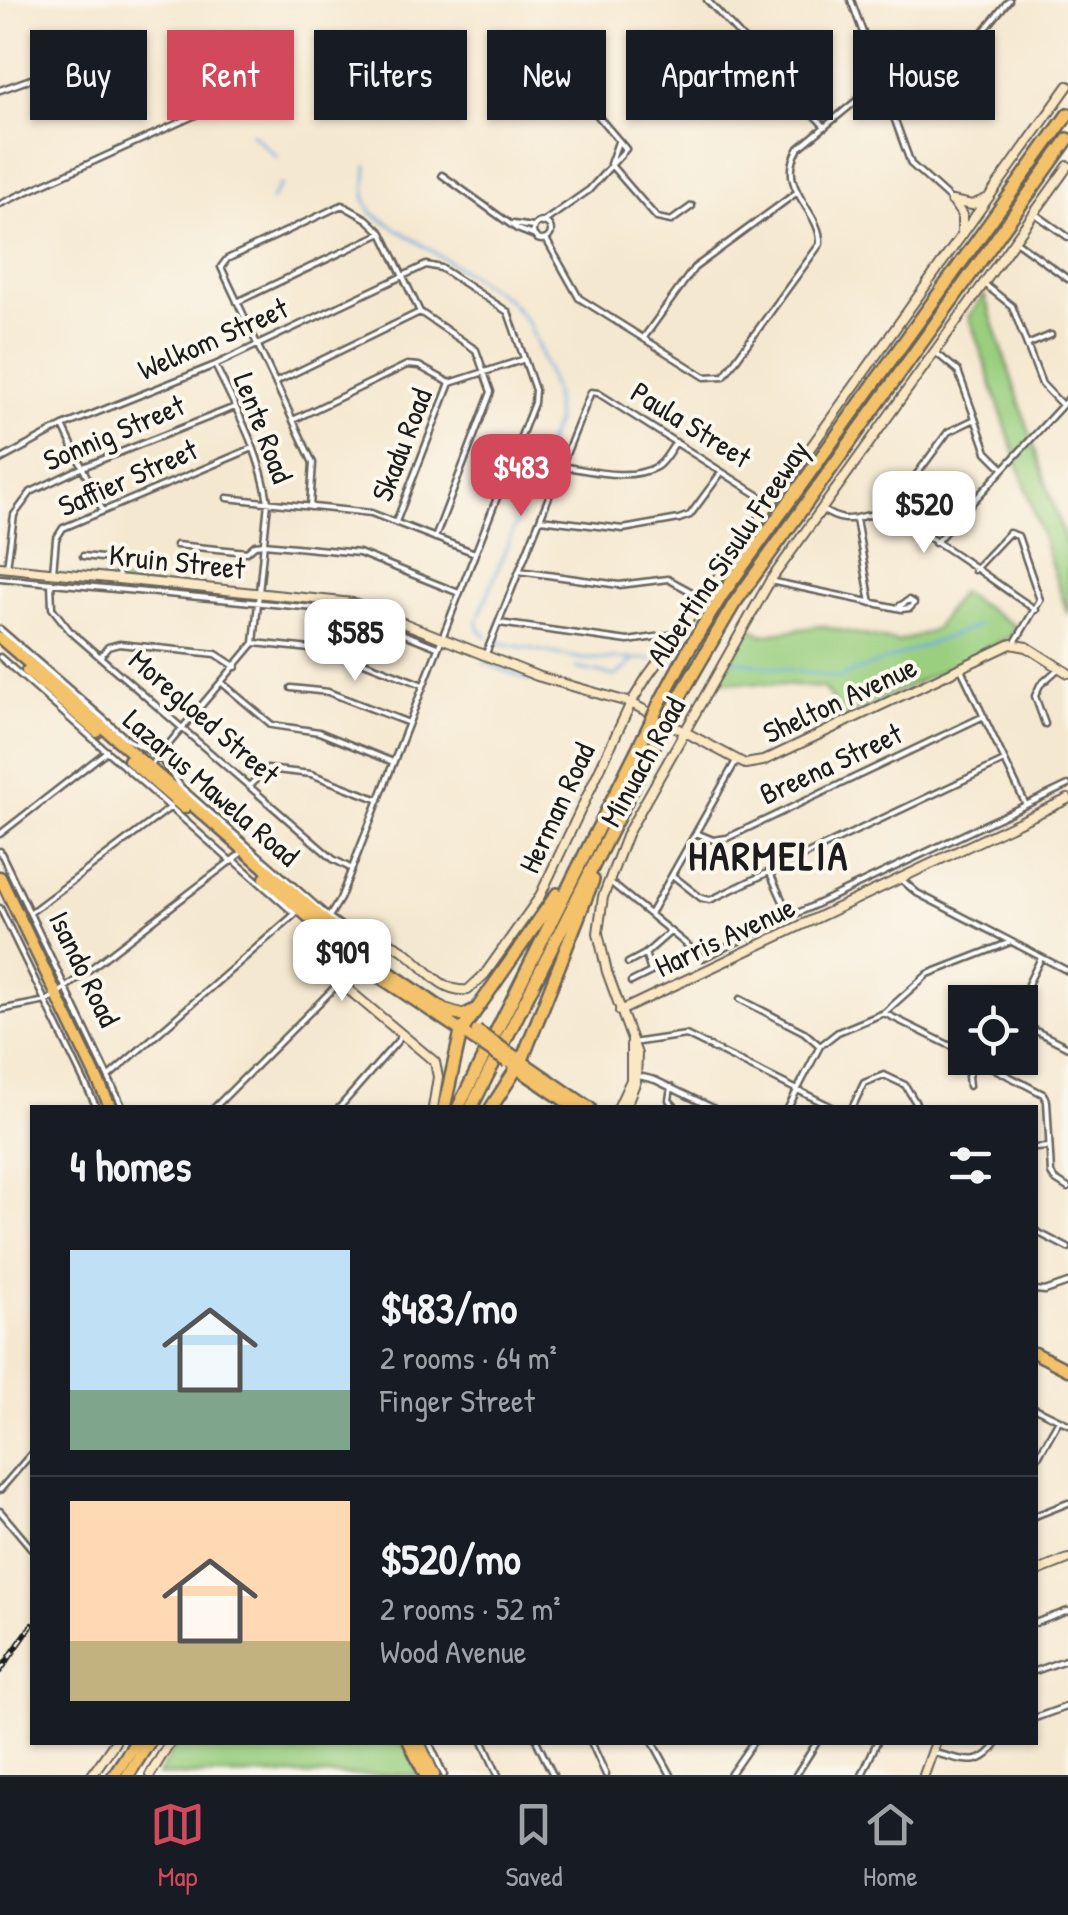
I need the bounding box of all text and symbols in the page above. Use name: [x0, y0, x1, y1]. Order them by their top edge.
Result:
chip: Buy: [30, 30, 147, 120]
chip: Rent: [167, 30, 294, 120]
chip: Filters: [314, 30, 467, 120]
chip: New: [487, 30, 606, 120]
chip: Apartment: [626, 30, 833, 120]
chip: House: [853, 30, 995, 120]
street label: Welkom Street: [131, 287, 294, 389]
street label: Lente Road: [225, 367, 303, 489]
street label: Paula Street: [624, 372, 760, 477]
street label: Skadu Road: [361, 382, 441, 507]
street label: Sonnig Street: [37, 384, 191, 480]
street label: Saffier Street: [52, 428, 204, 526]
street label: Albertina Sisulu Freeway: [637, 432, 817, 673]
pin: $483: [462, 434, 580, 519]
text: $483: [493, 445, 549, 488]
pin: $520: [865, 471, 983, 556]
text: $520: [894, 482, 954, 525]
street label: Kruin Street: [107, 534, 248, 588]
pin: $585: [296, 599, 414, 684]
text: $585: [326, 610, 384, 653]
street label: Moregloed Street: [121, 640, 289, 793]
street label: Shelton Avenue: [756, 646, 923, 752]
street label: Minuach Road: [590, 689, 694, 833]
street label: Lazarus Mawela Road: [115, 700, 308, 875]
street label: Breena Street: [753, 712, 909, 813]
street label: Herman Road: [509, 736, 604, 879]
district label: HARMELIA: [688, 828, 850, 882]
street label: Harris Avenue: [648, 886, 801, 986]
street label: Isando Road: [40, 904, 130, 1033]
pin: $909: [283, 919, 401, 1004]
text: $909: [315, 930, 369, 973]
map controls: [948, 985, 1038, 1075]
button: locate: [948, 985, 1038, 1075]
text: 4 homes: [70, 1137, 191, 1194]
icon: filters: [943, 1138, 998, 1193]
text: $483/mo: [380, 1279, 517, 1336]
icon: home: [150, 1290, 270, 1410]
text: 2 rooms · 64 m²: [380, 1336, 557, 1379]
text: Finger Street: [380, 1379, 535, 1422]
text: $520/mo: [380, 1530, 521, 1587]
icon: home: [150, 1541, 270, 1661]
text: 2 rooms · 52 m²: [380, 1587, 561, 1630]
text: Wood Avenue: [380, 1630, 527, 1673]
tab: Map: [150, 1797, 205, 1895]
tab: Saved: [505, 1797, 563, 1895]
tab: Home: [863, 1797, 918, 1895]

